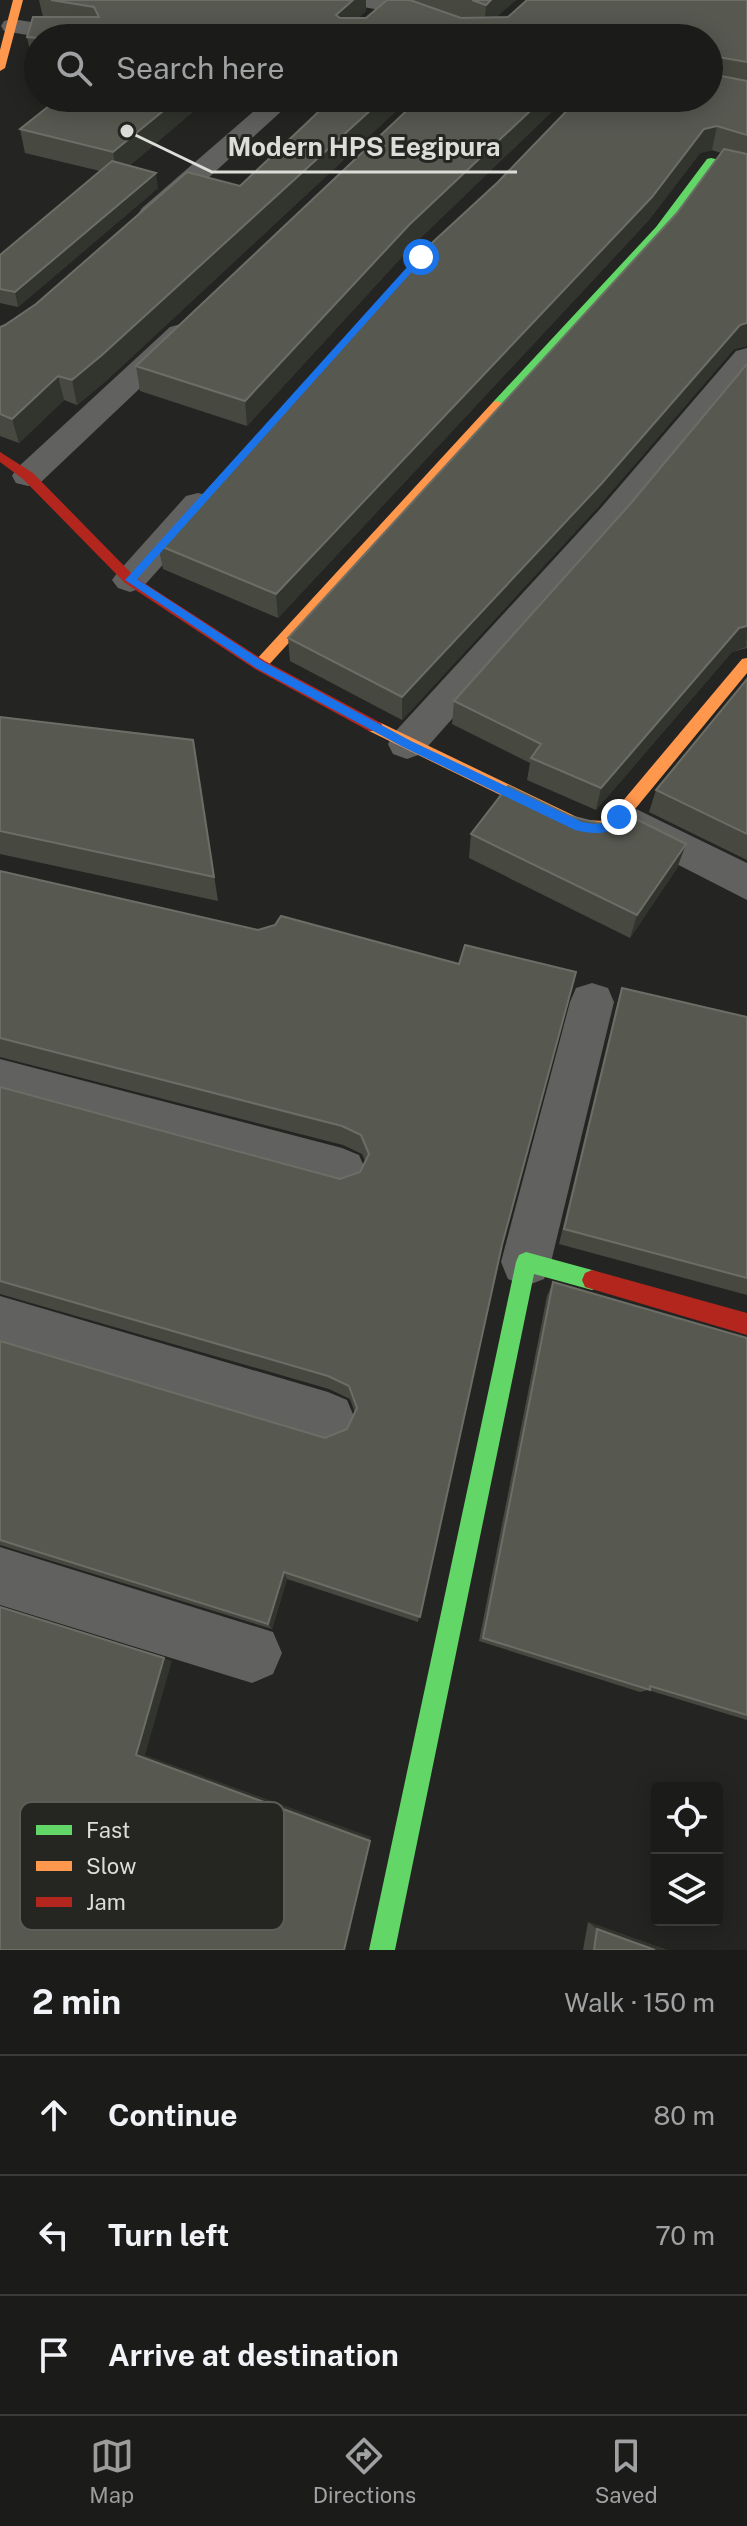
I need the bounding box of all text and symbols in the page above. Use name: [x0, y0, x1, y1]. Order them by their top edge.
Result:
search box: [24, 24, 723, 112]
icon: search: [52, 46, 96, 90]
text: Search here: [116, 50, 284, 86]
callout: Modern HPS Eegipura: [212, 122, 517, 172]
text: Modern HPS Eegipura: [227, 131, 501, 162]
route start: [403, 239, 439, 275]
route end: [601, 799, 637, 835]
map controls: [651, 1782, 723, 1926]
button: locate: [651, 1782, 723, 1854]
legend: [20, 1802, 284, 1930]
text: Fast: [86, 1817, 130, 1843]
text: Slow: [86, 1853, 136, 1879]
button: layers: [651, 1854, 723, 1926]
text: Jam: [86, 1889, 126, 1915]
text: 2 min: [32, 1982, 121, 2022]
text: Walk · 150 m: [564, 1987, 715, 2018]
icon: ahead: [32, 2093, 76, 2137]
text: Continue: [108, 2097, 238, 2133]
text: 80 m: [654, 2100, 715, 2131]
icon: left: [32, 2213, 76, 2257]
text: Turn left: [108, 2217, 229, 2253]
text: 70 m: [655, 2220, 715, 2251]
icon: arrive: [32, 2333, 76, 2377]
text: Arrive at destination: [108, 2337, 399, 2373]
tab: Map: [89, 2434, 134, 2508]
tab: Directions: [313, 2434, 416, 2508]
tab: Saved: [595, 2434, 658, 2508]

